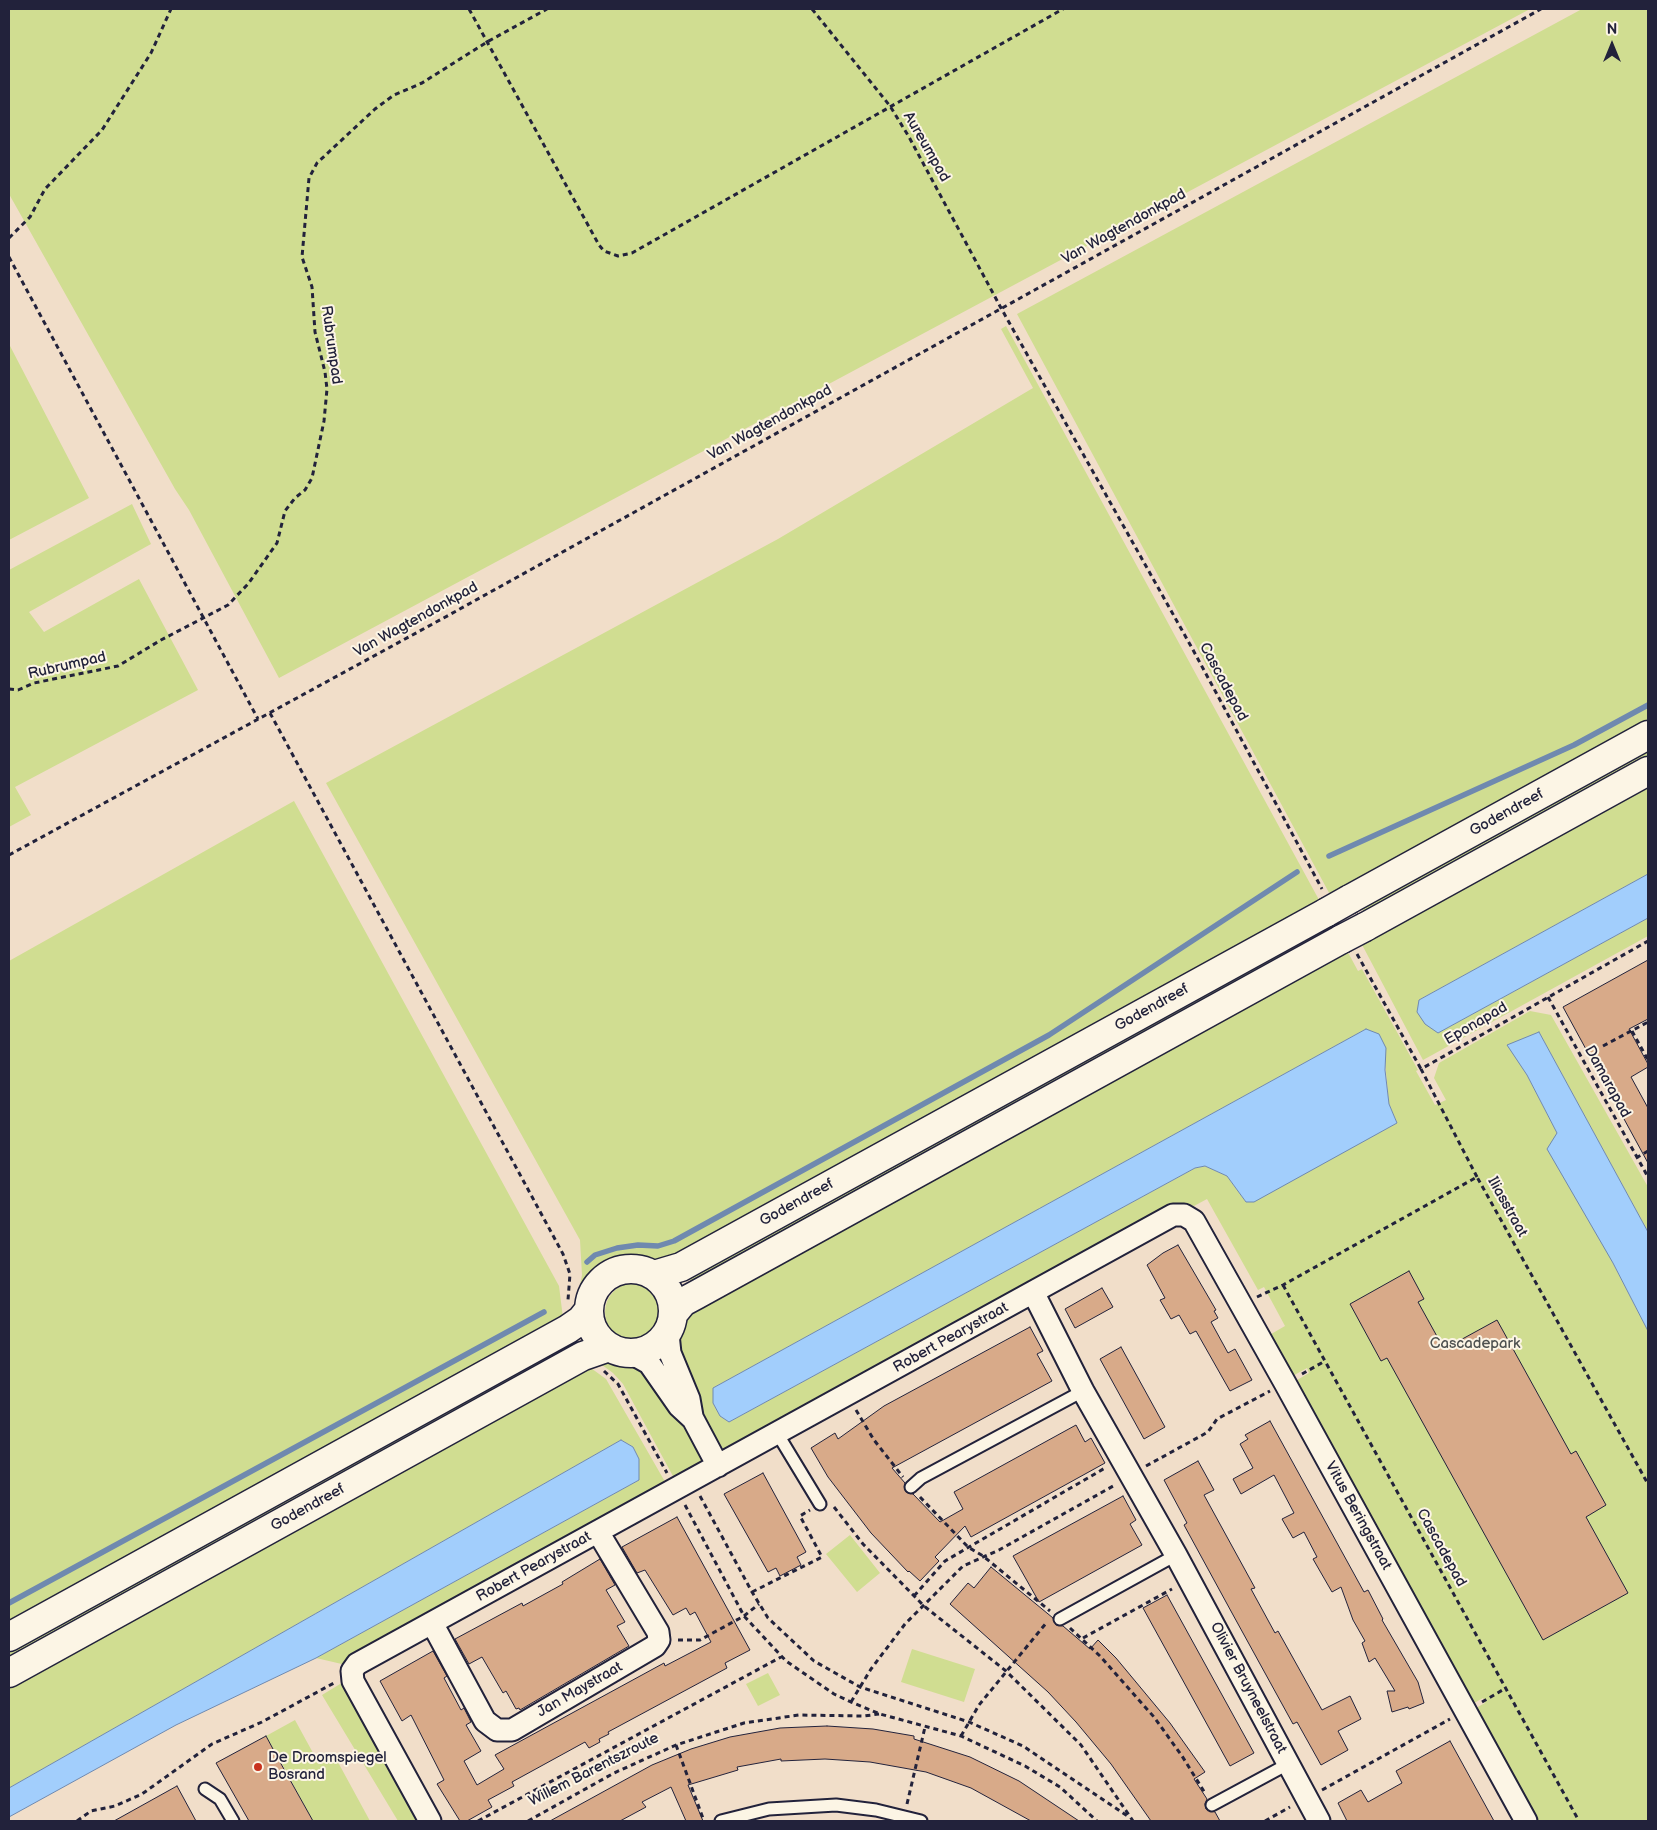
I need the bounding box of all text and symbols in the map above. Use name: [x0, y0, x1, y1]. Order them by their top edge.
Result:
north arrow: [1587, 20, 1637, 70]
text: N: [1607, 21, 1617, 38]
street label: Aureumpad: [899, 109, 953, 185]
street label: Van Wagtendonkpad: [1059, 185, 1189, 269]
street label: Rubrumpad: [317, 304, 345, 386]
street label: Van Wagtendonkpad: [705, 381, 835, 465]
street label: Van Wagtendonkpad: [351, 578, 481, 662]
street label: Cascadepad: [1195, 640, 1251, 724]
street label: Rubrumpad: [26, 648, 108, 684]
street label: Godendreef: [1467, 785, 1547, 841]
street label: Godendreef: [1112, 980, 1192, 1036]
street label: Eponapad: [1441, 999, 1511, 1049]
street label: Damarapad: [1580, 1043, 1634, 1121]
street label: Iliasstraat: [1483, 1174, 1531, 1240]
street label: Godendreef: [757, 1175, 837, 1231]
street label: Robert Pearystraat: [890, 1299, 1012, 1377]
park label: Cascadepark: [1430, 1335, 1520, 1353]
street label: Vitus Beringstraat: [1321, 1459, 1395, 1573]
street label: Godendreef: [268, 1480, 348, 1536]
street label: Cascadepad: [1412, 1506, 1470, 1590]
street label: Robert Pearystraat: [473, 1528, 595, 1606]
street label: Olivier Bruyneelstraat: [1206, 1619, 1290, 1757]
street label: Jan Maystraat: [534, 1658, 626, 1722]
street label: Willem Barentszroute: [526, 1729, 662, 1811]
place label: De Droomspiegel Bosrand: [268, 1749, 387, 1784]
marker: De Droomspiegel Bosrand: [252, 1761, 264, 1773]

